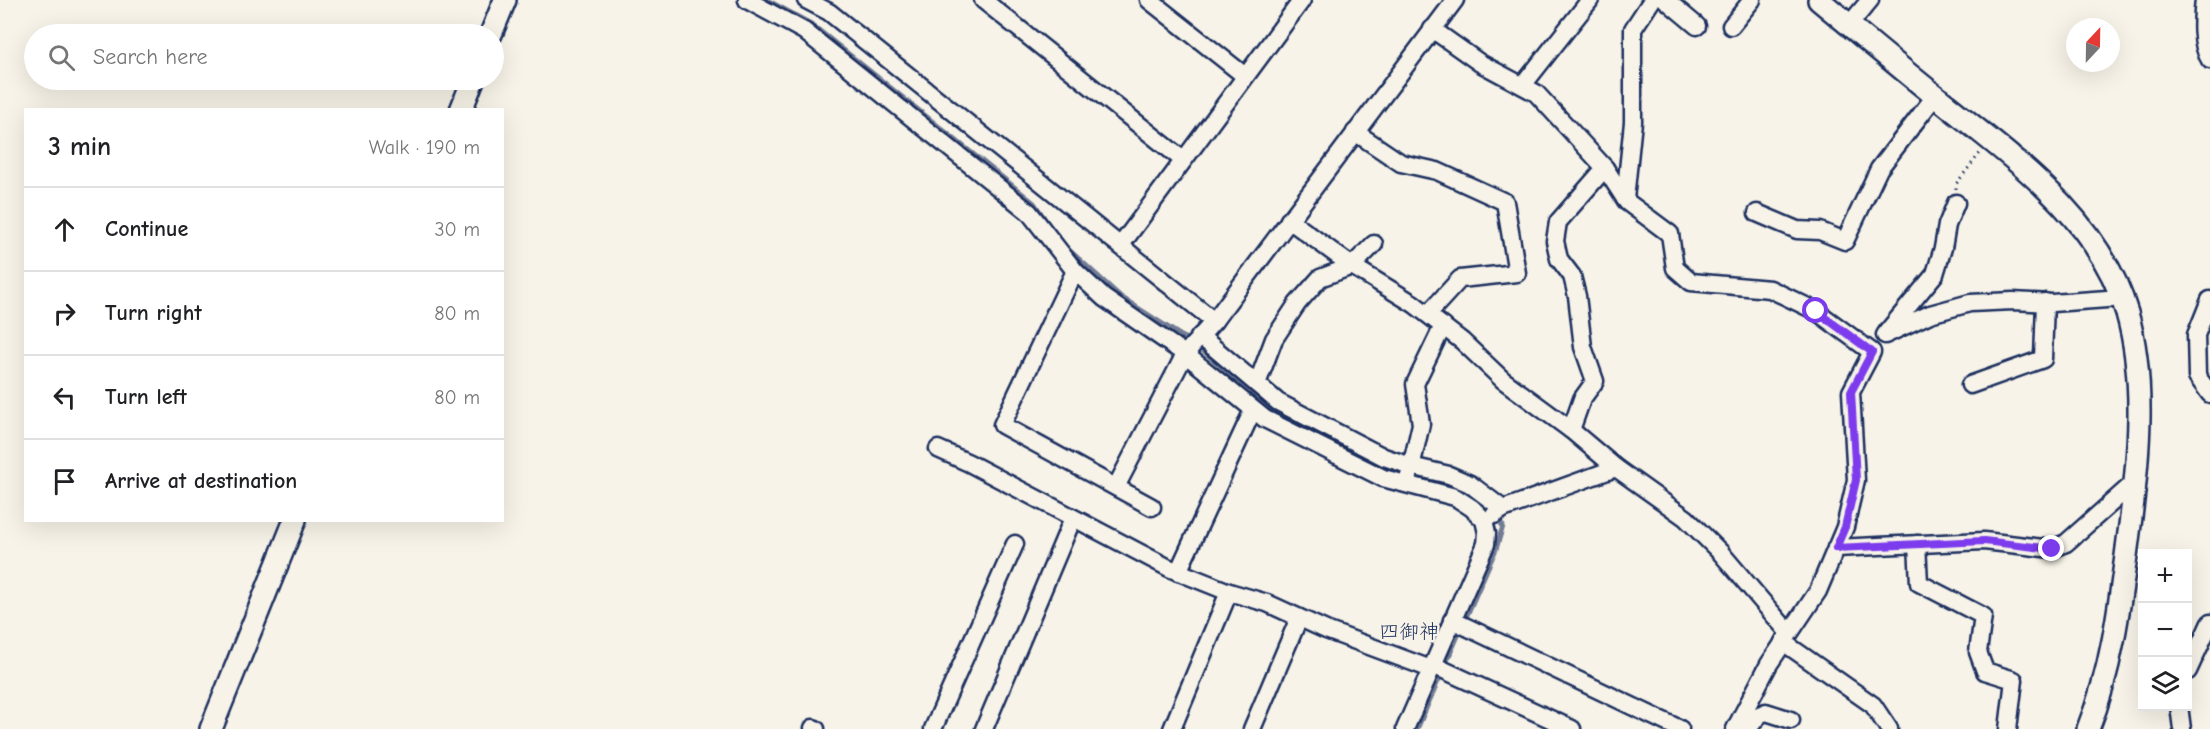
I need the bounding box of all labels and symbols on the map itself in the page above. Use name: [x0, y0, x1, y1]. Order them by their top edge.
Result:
north arrow: [2066, 18, 2120, 72]
route start: [1802, 297, 1828, 323]
route end: [2038, 535, 2064, 561]
district label: 四御神: [1379, 620, 1439, 643]

